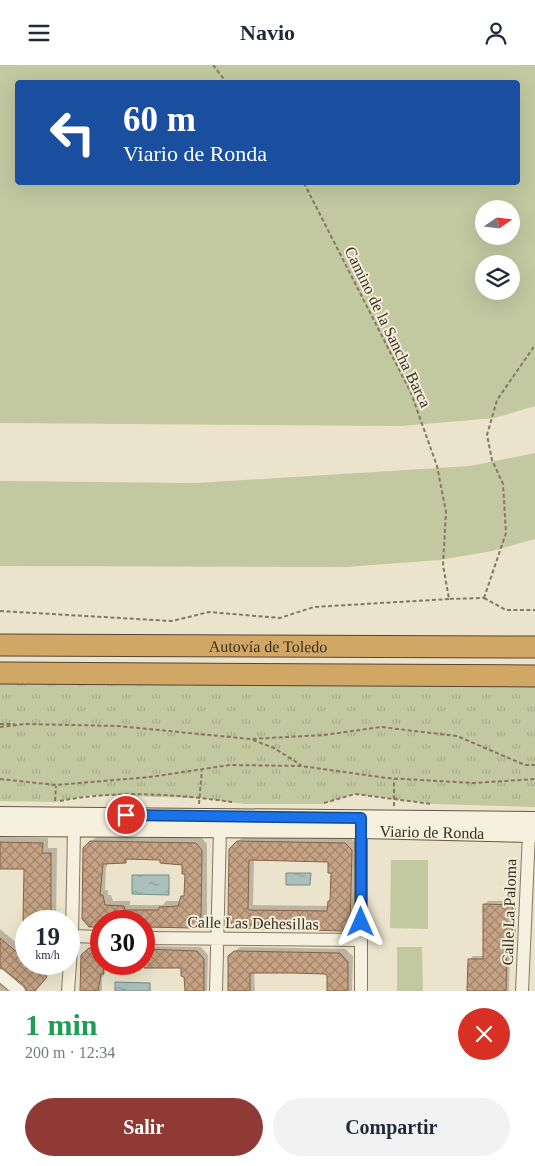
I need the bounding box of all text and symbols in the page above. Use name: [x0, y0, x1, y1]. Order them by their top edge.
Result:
icon: menu: [25, 19, 53, 47]
icon: person: [482, 19, 510, 47]
text: Navio: [240, 20, 295, 45]
icon: left: [40, 100, 105, 165]
text: 60 m: [123, 100, 196, 139]
text: Viario de Ronda: [123, 141, 267, 166]
north arrow: [475, 200, 520, 245]
map controls: [475, 200, 520, 300]
street label: Camino de la Sancha Barca: [342, 244, 434, 410]
button: layers: [475, 255, 520, 300]
street label: Autovía de Toledo: [209, 637, 327, 655]
pin: [105, 794, 147, 836]
icon: arrive: [112, 801, 140, 829]
street label: Viario de Ronda: [379, 822, 485, 841]
street label: Calle La Paloma: [499, 858, 519, 966]
position arrow: [334, 895, 386, 947]
speed limit sign: 30: [90, 910, 155, 975]
street label: Calle Las Dehesillas: [187, 913, 319, 933]
text: 19: [35, 923, 60, 950]
text: km/h: [35, 948, 60, 962]
text: 1 min: [25, 1008, 98, 1041]
button: close: [458, 1008, 510, 1060]
text: 200 m · 12:34: [25, 1044, 115, 1061]
button: Salir: [25, 1098, 263, 1156]
button: Compartir: [273, 1098, 510, 1156]

